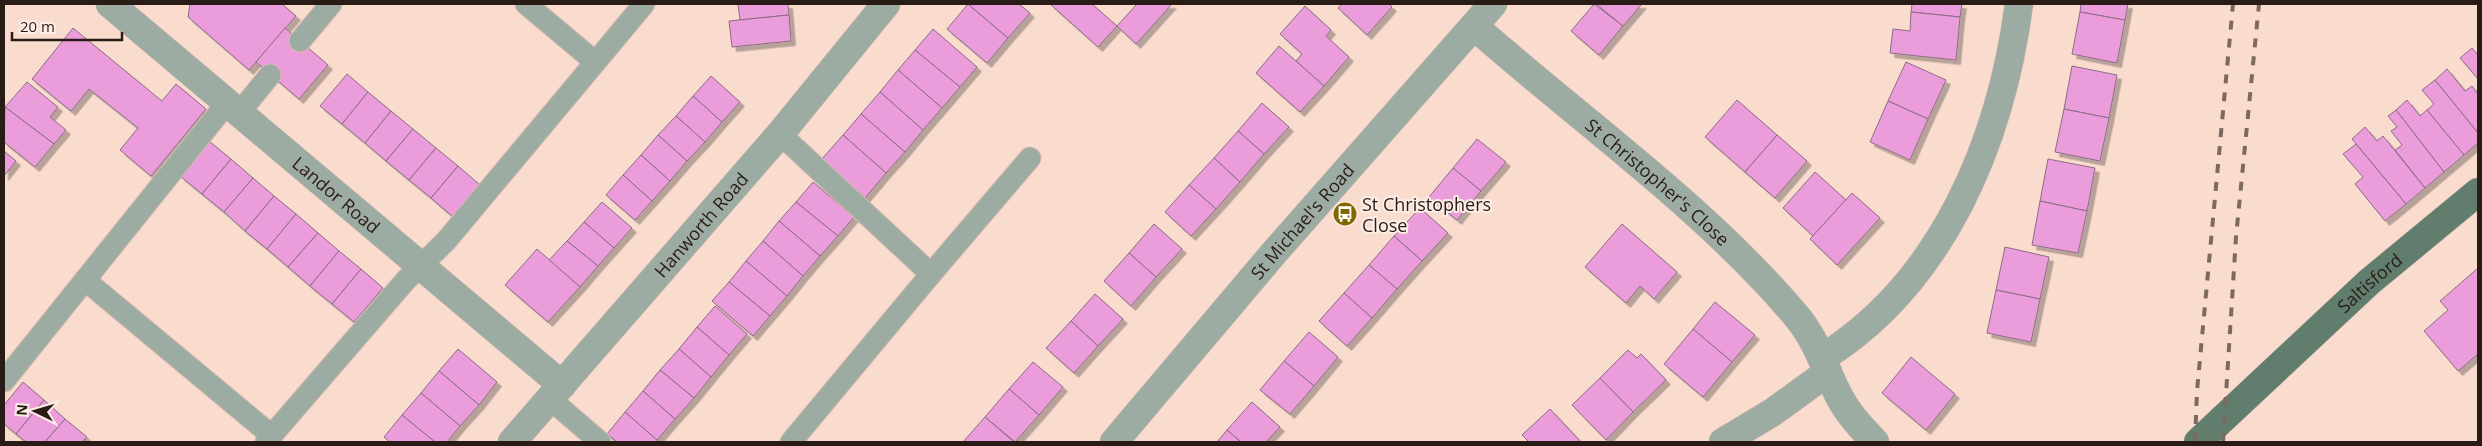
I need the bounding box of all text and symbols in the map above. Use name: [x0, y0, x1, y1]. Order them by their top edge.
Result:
scale bar: [12, 10, 122, 42]
text: 20 m: [20, 16, 55, 36]
street label: St Christopher's Close: [1581, 113, 1735, 251]
street label: Landor Road: [288, 151, 385, 239]
street label: St Michael's Road: [1245, 158, 1359, 284]
street label: Hanworth Road: [649, 167, 753, 282]
place label: St Christophers Close: [1362, 192, 1491, 237]
bus stop icon: St Christophers Close: [1332, 201, 1358, 227]
street label: Saltisford: [2332, 248, 2407, 318]
north arrow: [10, 386, 60, 436]
text: N: [12, 403, 32, 416]

